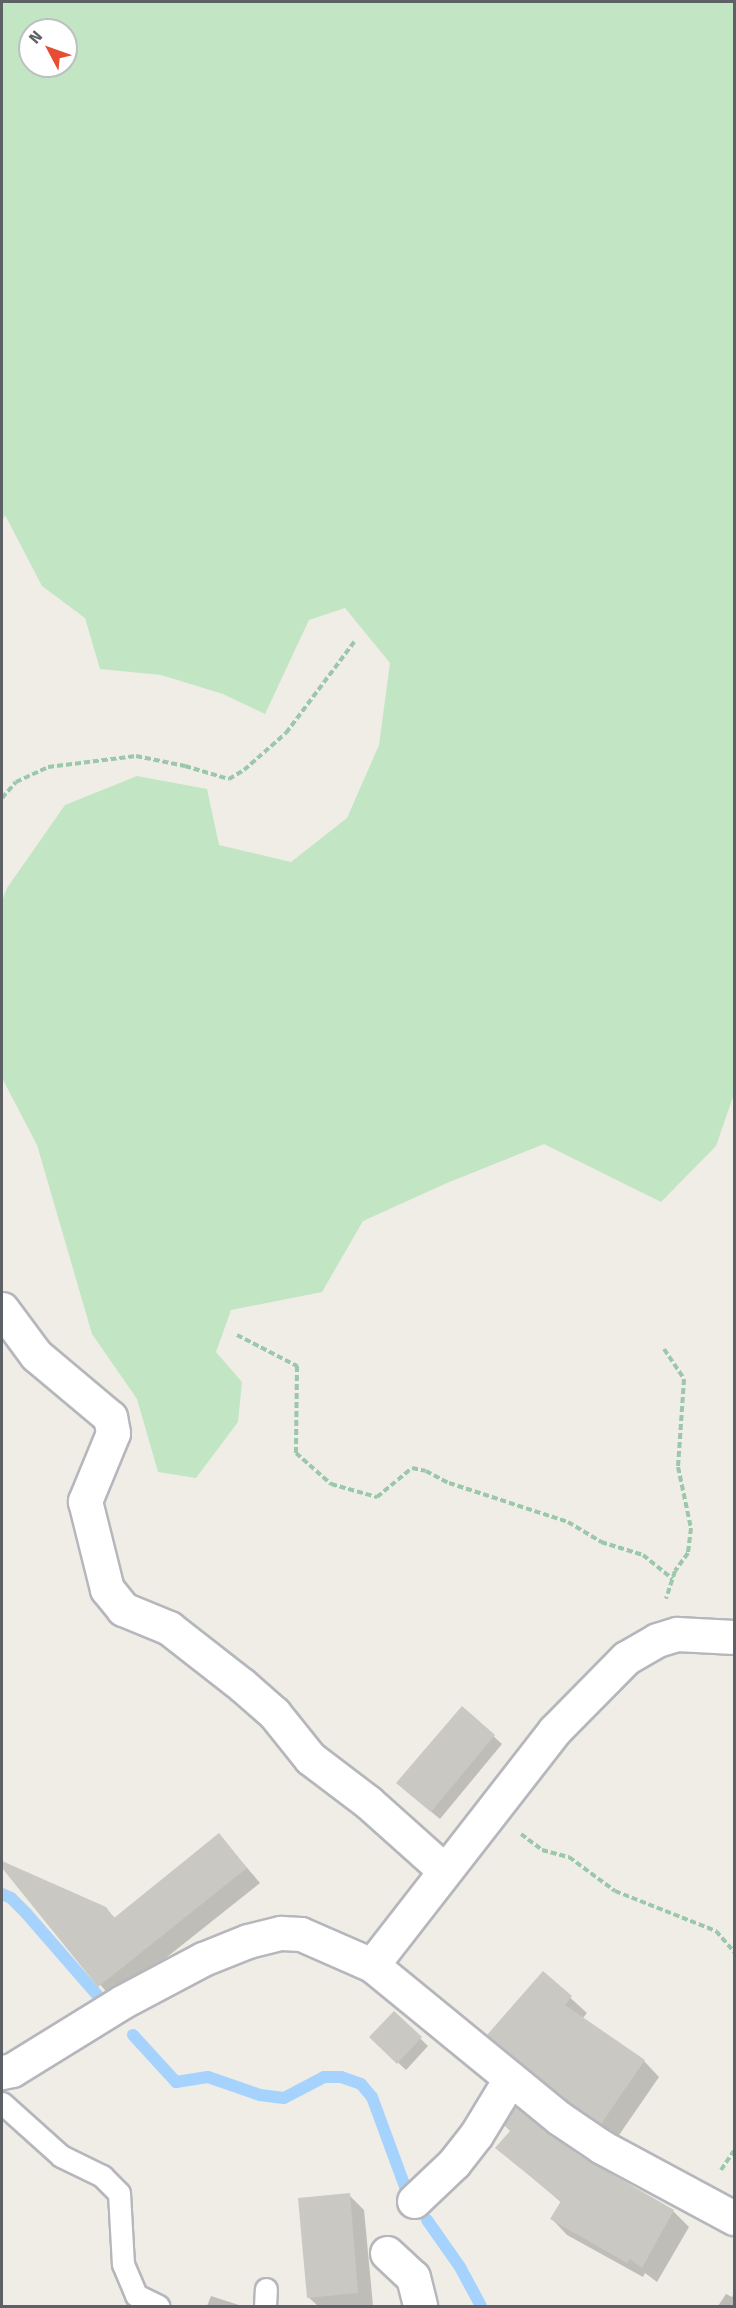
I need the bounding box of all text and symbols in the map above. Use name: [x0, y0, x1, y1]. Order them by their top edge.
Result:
north arrow: [18, 18, 78, 78]
text: N: [25, 27, 46, 47]

